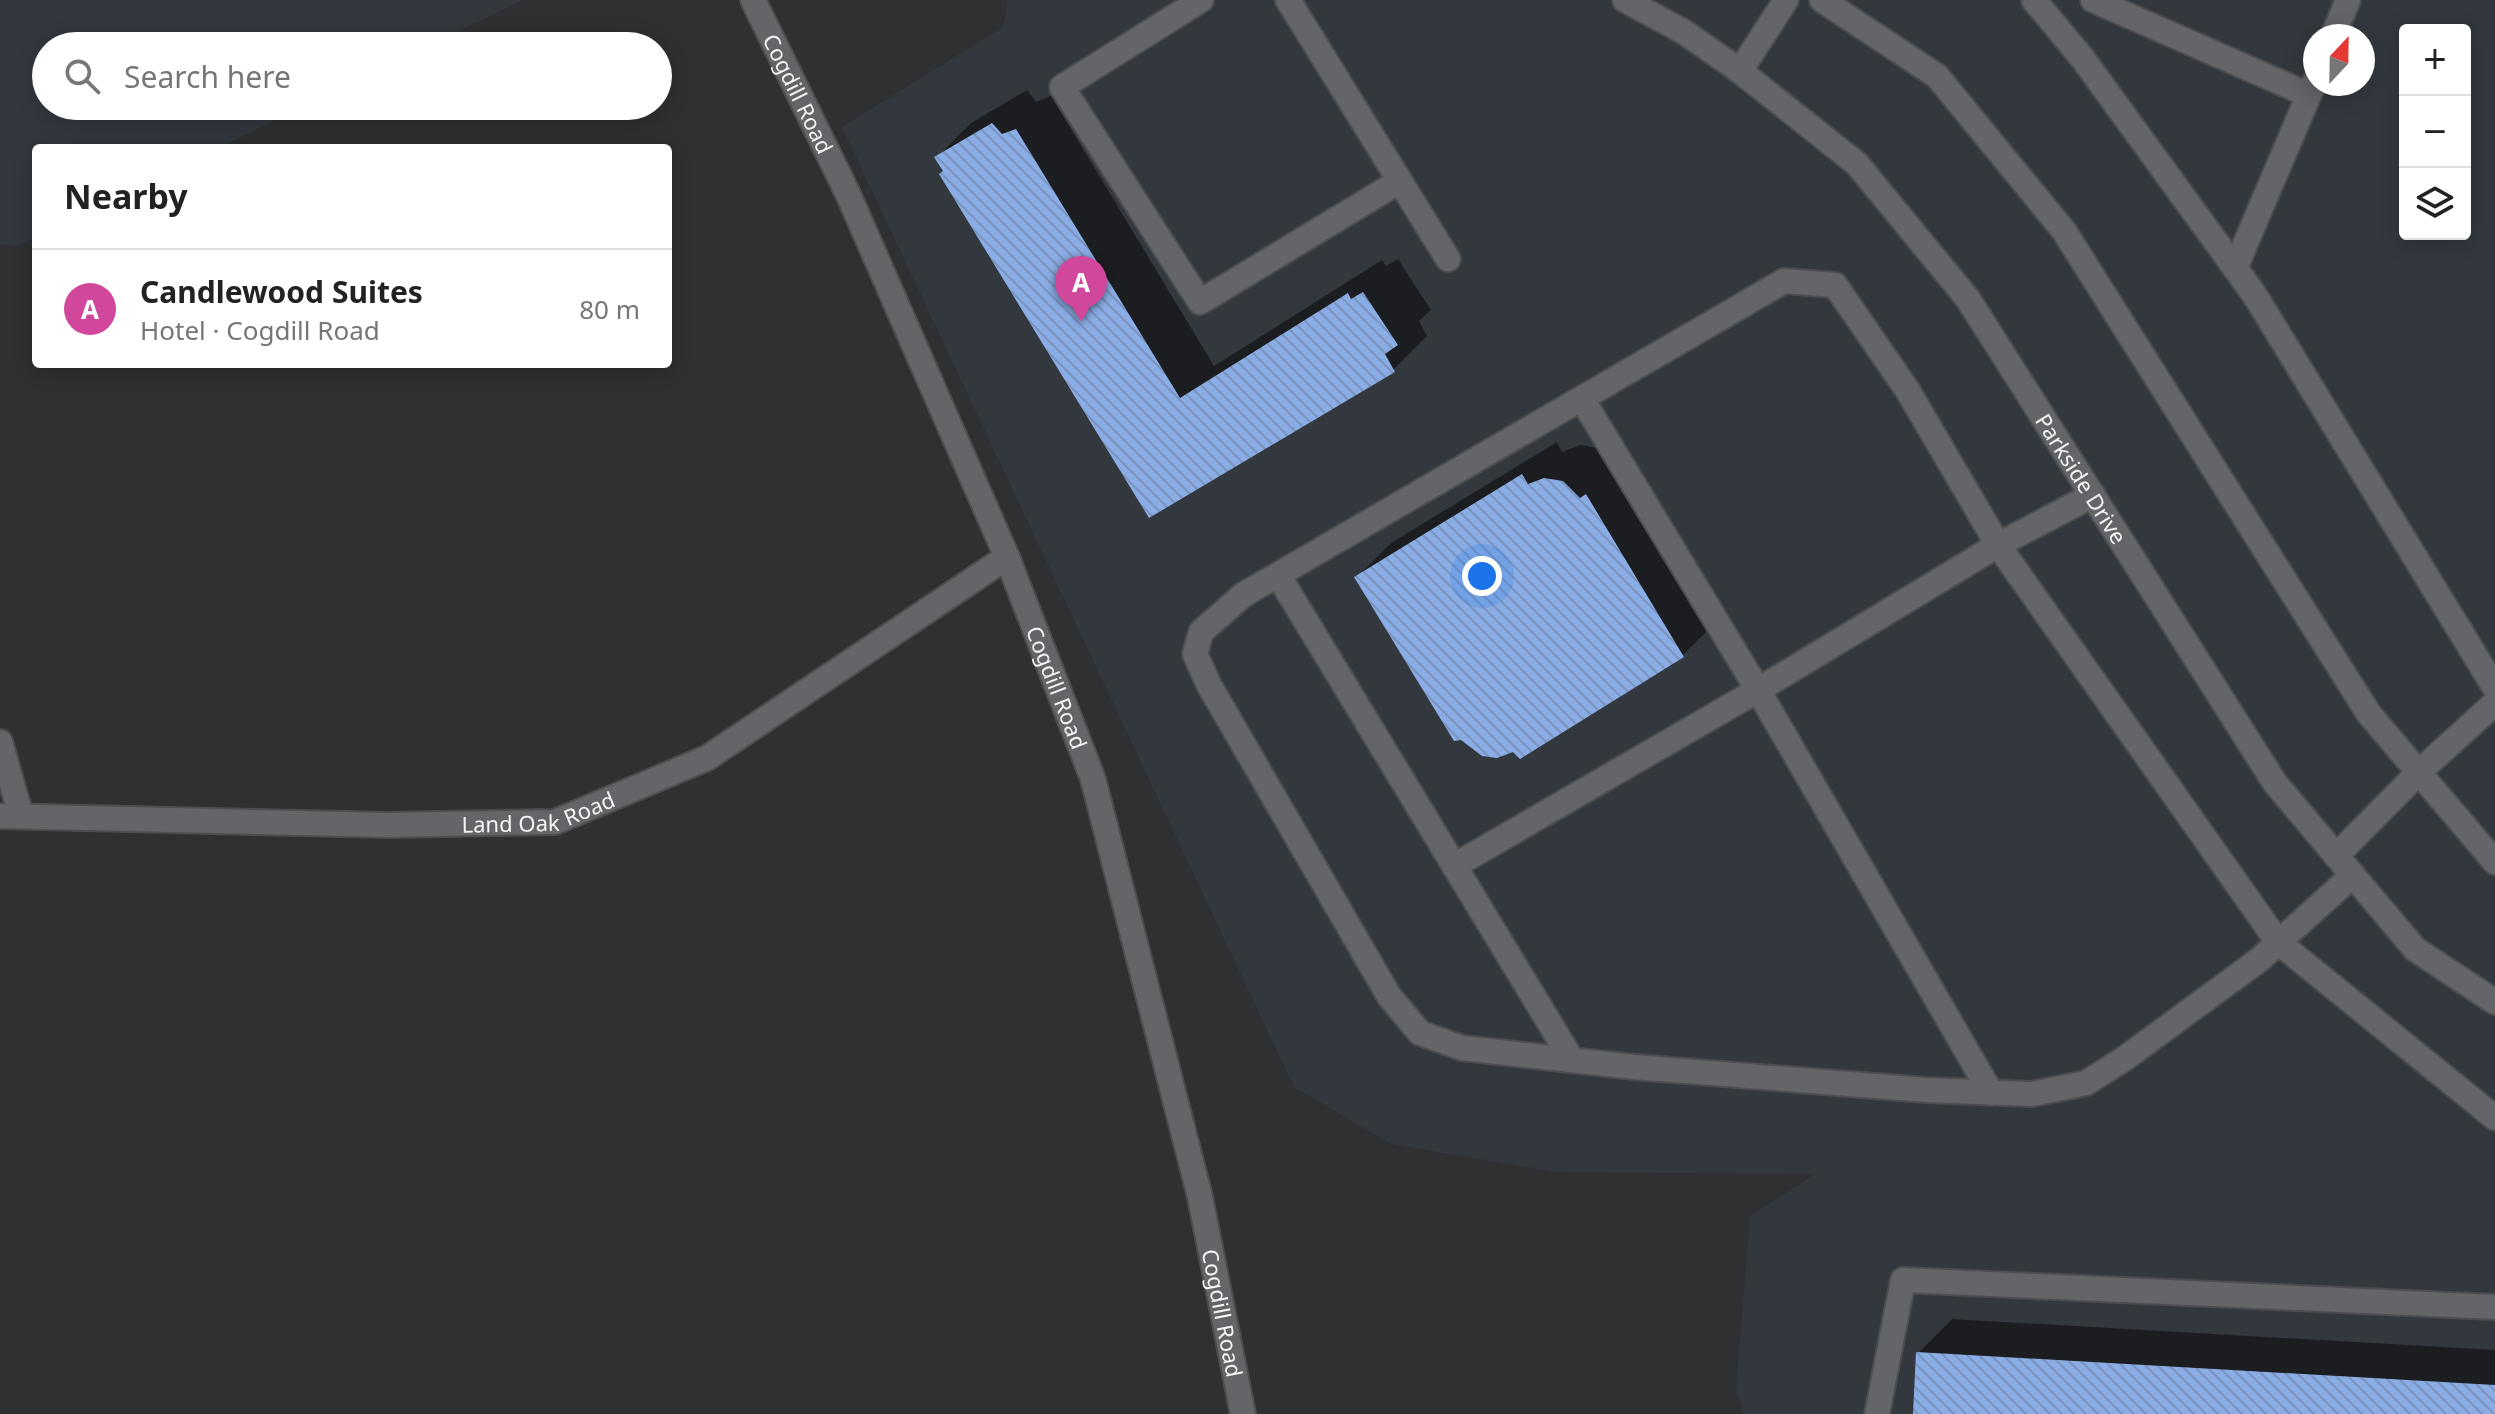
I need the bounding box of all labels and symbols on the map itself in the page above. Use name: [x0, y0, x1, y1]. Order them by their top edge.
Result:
north arrow: [2303, 24, 2375, 96]
street label: Cogdill Road: [757, 28, 841, 158]
pin: A: [1055, 256, 1107, 322]
street label: Parkside Drive: [2029, 407, 2134, 549]
your location: [1462, 556, 1502, 596]
street label: Cogdill Road: [1020, 621, 1095, 753]
street label: Land Oak Road: [461, 784, 619, 839]
street label: Cogdill Road: [1196, 1246, 1250, 1380]

